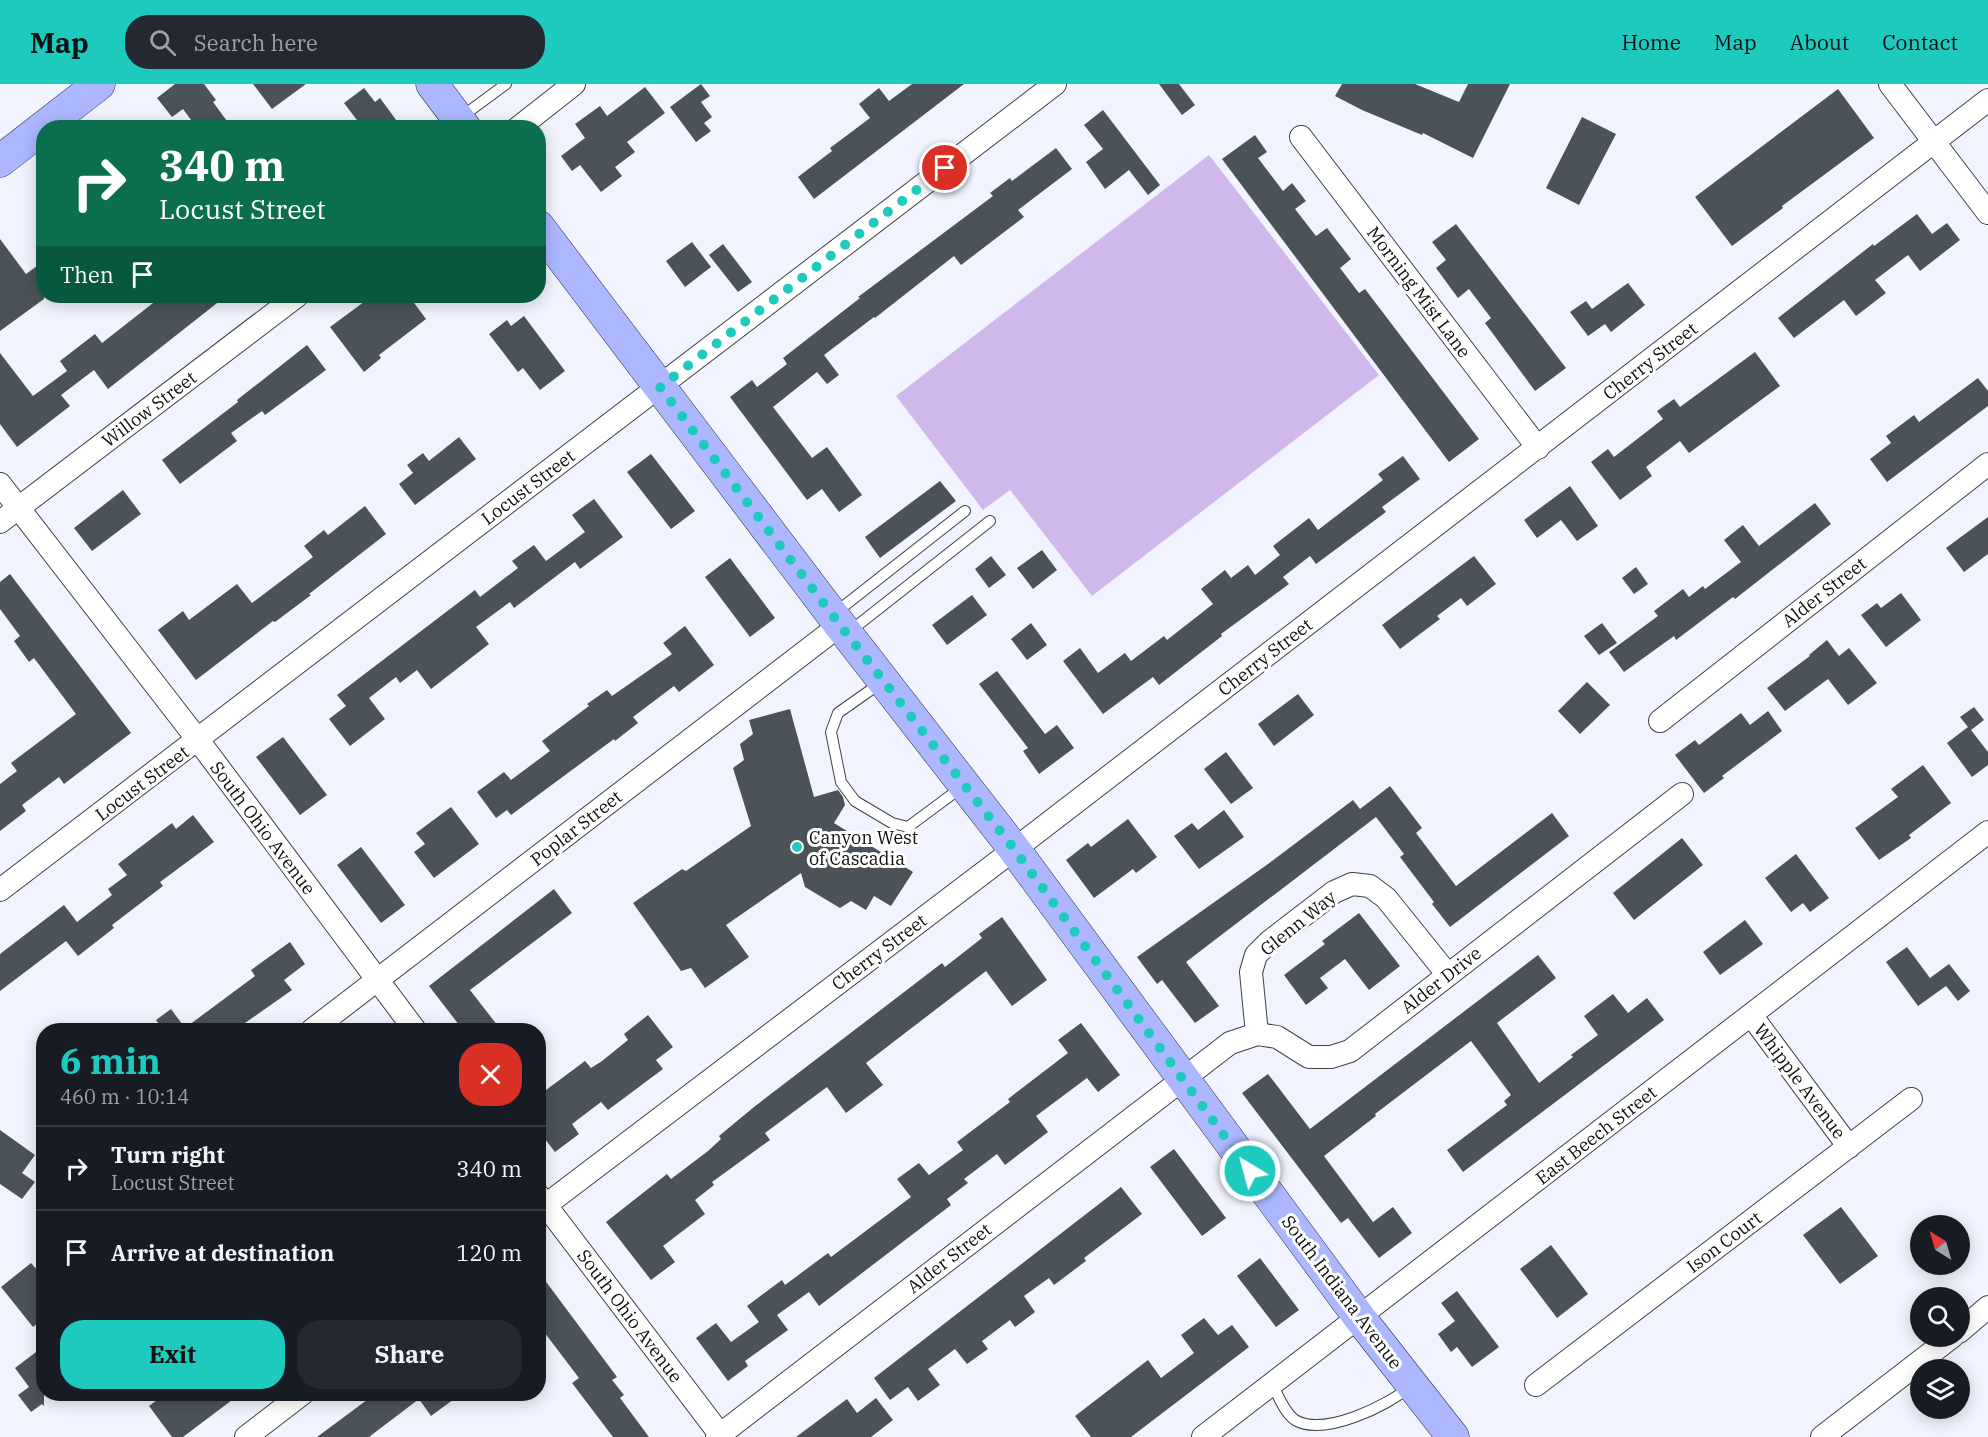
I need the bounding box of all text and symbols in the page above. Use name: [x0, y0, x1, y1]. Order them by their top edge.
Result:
search box: [125, 15, 545, 69]
text: Map: [30, 24, 89, 61]
icon: search: [146, 26, 179, 59]
text: Search here: [194, 28, 318, 57]
text: Home: [1621, 28, 1681, 56]
text: Map: [1714, 28, 1757, 56]
text: About: [1790, 28, 1849, 56]
text: Contact: [1882, 28, 1958, 56]
text: 340 m: [159, 138, 285, 193]
pin: [919, 142, 970, 193]
icon: right: [60, 144, 138, 222]
icon: arrive: [928, 151, 961, 184]
text: Locust Street: [159, 191, 326, 226]
street label: Morning Mist Lane: [1362, 222, 1476, 362]
icon: arrive: [126, 258, 159, 291]
text: Then: [60, 260, 114, 289]
street label: Cherry Street: [1598, 317, 1702, 405]
street label: Willow Street: [97, 366, 201, 452]
street label: Locust Street: [477, 444, 579, 530]
street label: Alder Street: [1777, 552, 1871, 632]
street label: Cherry Street: [1213, 613, 1317, 701]
street label: Locust Street: [91, 740, 193, 826]
street label: South Ohio Avenue: [205, 757, 321, 899]
street label: Poplar Street: [526, 785, 626, 871]
place label: Canyon West of Cascadia: [809, 826, 918, 870]
marker: Canyon West of Cascadia: [790, 840, 804, 854]
street label: Glenn Way: [1255, 885, 1341, 961]
street label: Cherry Street: [827, 909, 931, 995]
street label: Alder Drive: [1396, 941, 1486, 1019]
street label: Whipple Avenue: [1749, 1019, 1851, 1143]
text: 6 min: [60, 1037, 161, 1084]
button: close: [459, 1043, 522, 1106]
street label: East Beech Street: [1531, 1081, 1661, 1189]
text: 460 m · 10:14: [60, 1083, 189, 1110]
position arrow: [1218, 1139, 1282, 1203]
text: Turn right: [111, 1140, 225, 1169]
icon: right: [60, 1152, 93, 1185]
text: 340 m: [456, 1154, 522, 1183]
text: Locust Street: [111, 1169, 235, 1196]
street label: Ison Court: [1682, 1206, 1766, 1278]
street label: South Indiana Avenue: [1277, 1211, 1407, 1373]
north arrow: [1910, 1215, 1970, 1275]
map controls: [1910, 1215, 1970, 1419]
street label: Alder Street: [902, 1218, 996, 1298]
icon: arrive: [60, 1236, 93, 1269]
text: Arrive at destination: [111, 1238, 334, 1267]
text: 120 m: [456, 1238, 522, 1267]
street label: South Ohio Avenue: [572, 1245, 688, 1387]
button: search: [1910, 1287, 1970, 1347]
button: Exit: [60, 1320, 285, 1389]
button: Share: [297, 1320, 522, 1389]
button: layers: [1910, 1359, 1970, 1419]

